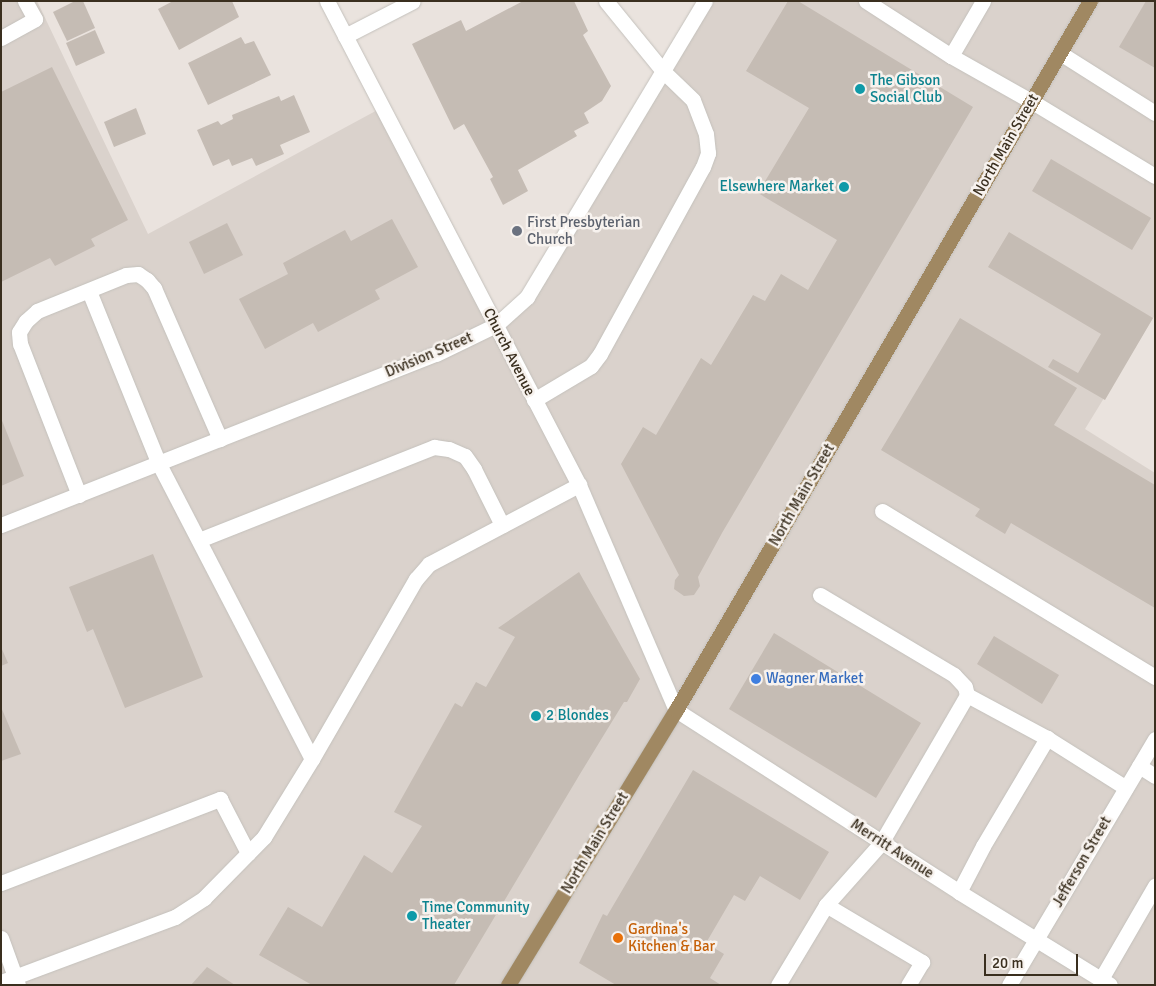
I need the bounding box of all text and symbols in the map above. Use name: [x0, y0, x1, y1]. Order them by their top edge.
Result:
place label: The Gibson Social Club: [870, 71, 942, 106]
marker: The Gibson Social Club: [854, 83, 866, 95]
street label: North Main Street: [969, 91, 1043, 199]
place label: Elsewhere Market: [719, 178, 834, 196]
marker: Elsewhere Market: [838, 181, 850, 193]
place label: First Presbyterian Church: [527, 213, 640, 248]
marker: First Presbyterian Church: [511, 225, 523, 237]
street label: Church Avenue: [479, 305, 539, 399]
street label: Division Street: [383, 328, 475, 382]
street label: North Main Street: [765, 441, 839, 549]
place label: Wagner Market: [766, 670, 863, 688]
marker: Wagner Market: [750, 673, 762, 685]
place label: 2 Blondes: [546, 707, 609, 725]
marker: 2 Blondes: [530, 710, 542, 722]
street label: North Main Street: [558, 789, 632, 897]
street label: Jefferson Street: [1049, 813, 1115, 911]
street label: Merritt Avenue: [847, 815, 937, 883]
place label: Time Community Theater: [422, 898, 530, 933]
marker: Time Community Theater: [406, 910, 418, 922]
place label: Gardina's Kitchen & Bar: [628, 920, 715, 955]
marker: Gardina's Kitchen & Bar: [612, 932, 624, 944]
scale bar: [986, 944, 1080, 976]
text: 20 m: [992, 954, 1023, 972]

